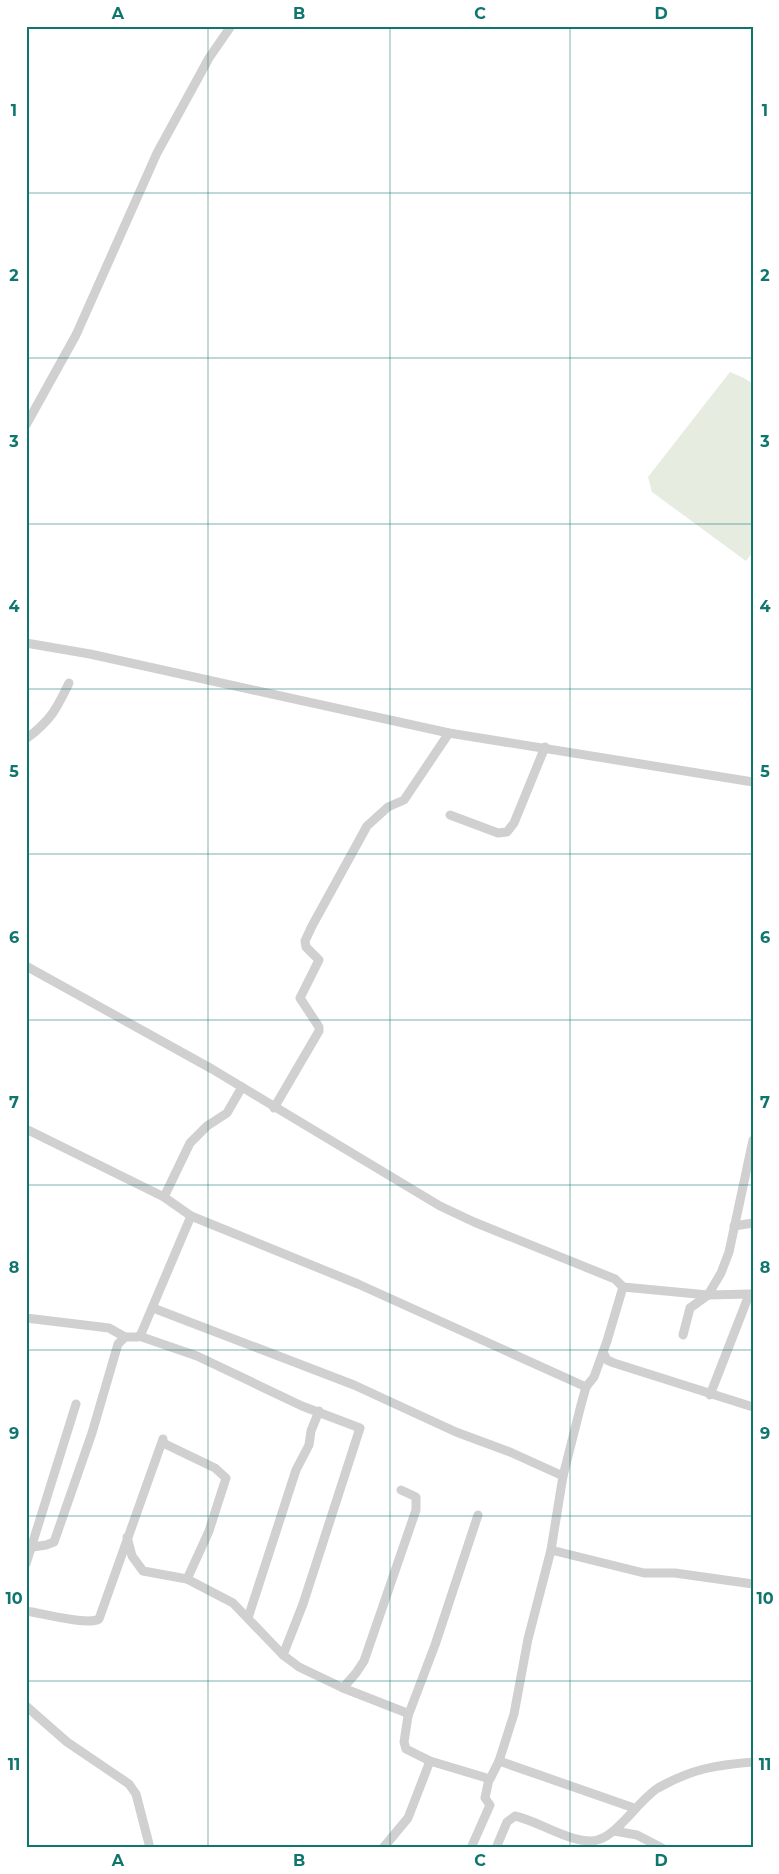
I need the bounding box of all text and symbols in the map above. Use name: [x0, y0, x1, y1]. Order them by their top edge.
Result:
text: A: [111, 4, 125, 23]
text: B: [293, 4, 305, 23]
text: C: [474, 4, 486, 23]
text: D: [654, 4, 668, 23]
text: 1: [11, 101, 17, 120]
text: 1: [762, 101, 768, 120]
text: 2: [9, 266, 19, 285]
text: 2: [760, 266, 770, 285]
text: 3: [8, 432, 19, 451]
text: 3: [759, 432, 770, 451]
text: 4: [8, 597, 20, 616]
text: 4: [759, 597, 771, 616]
text: 5: [9, 762, 19, 781]
text: 5: [760, 762, 770, 781]
text: 6: [9, 928, 19, 947]
text: 6: [760, 928, 770, 947]
text: 7: [9, 1093, 19, 1112]
text: 7: [760, 1093, 770, 1112]
text: 8: [9, 1258, 19, 1277]
text: 8: [760, 1258, 770, 1277]
text: 9: [9, 1424, 19, 1443]
text: 9: [760, 1424, 770, 1443]
text: 10: [5, 1589, 23, 1608]
text: 10: [756, 1589, 774, 1608]
text: 11: [8, 1755, 20, 1774]
text: 11: [759, 1755, 771, 1774]
text: A: [111, 1851, 125, 1870]
text: B: [293, 1851, 305, 1870]
text: C: [474, 1851, 486, 1870]
text: D: [654, 1851, 668, 1870]

